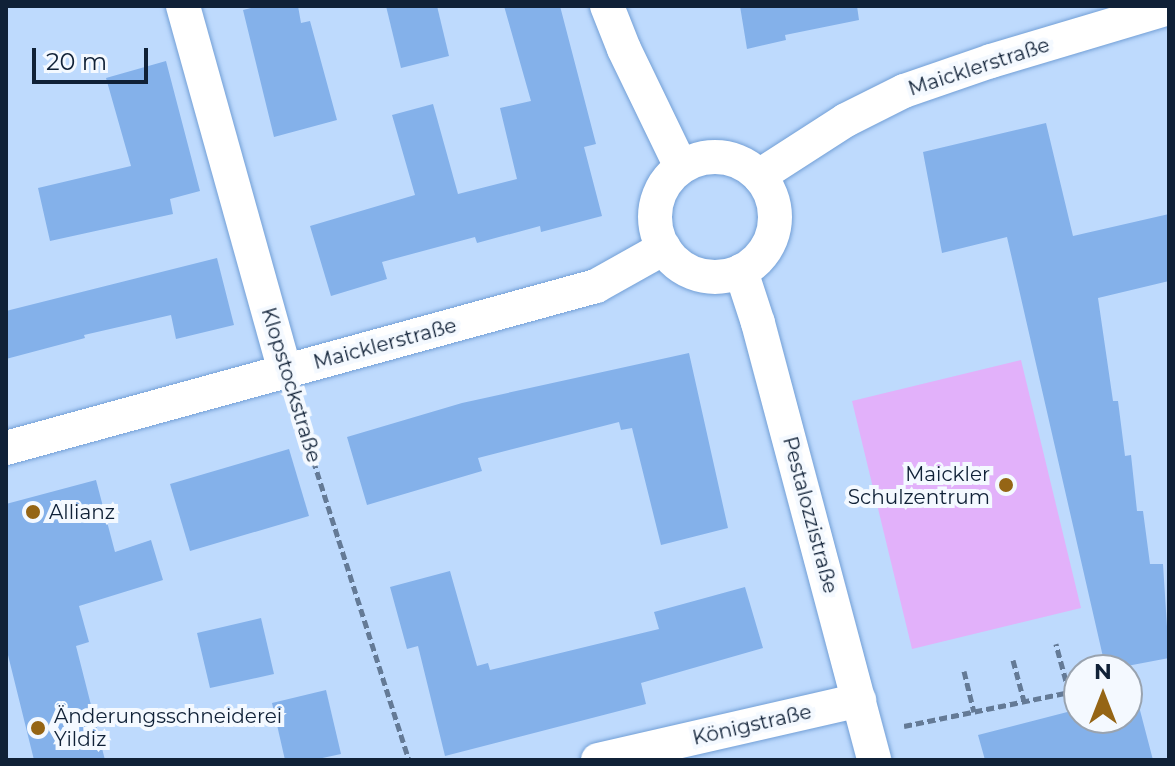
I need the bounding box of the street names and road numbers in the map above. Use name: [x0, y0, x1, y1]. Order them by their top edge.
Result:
street label: Maicklerstraße: [905, 33, 1053, 101]
street label: Klopstockstraße: [256, 305, 326, 465]
street label: Maicklerstraße: [311, 313, 459, 375]
street label: Pestalozzistraße: [778, 434, 842, 596]
street label: Königstraße: [690, 700, 814, 750]

